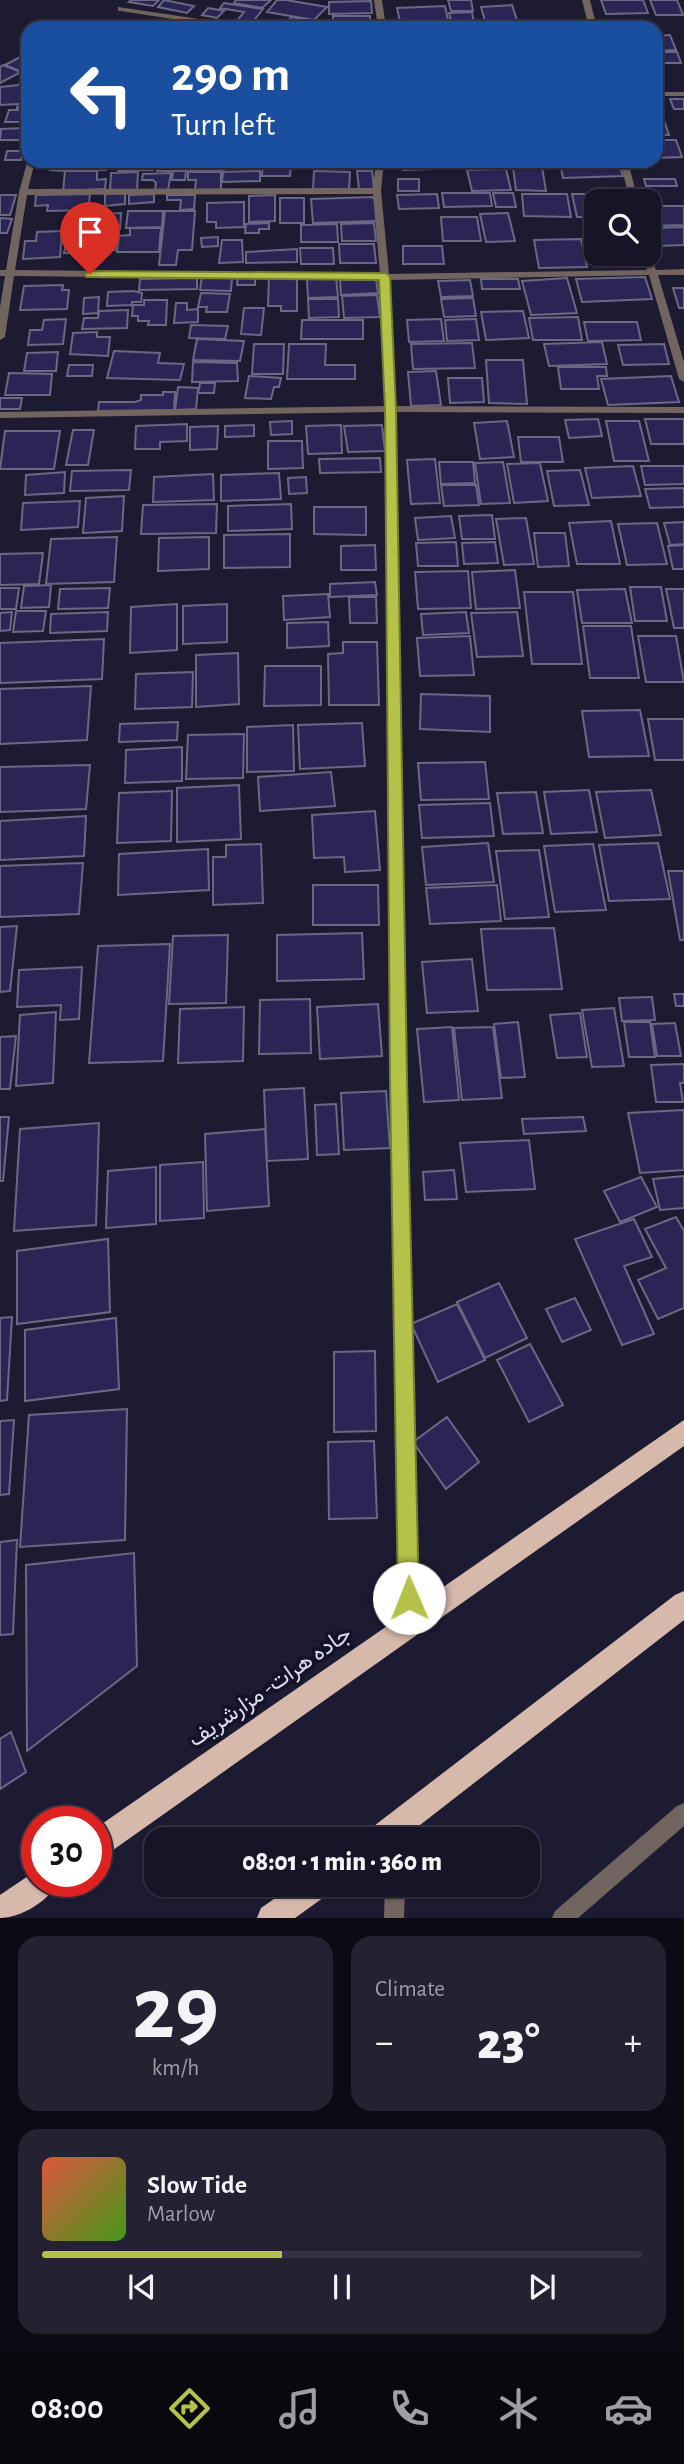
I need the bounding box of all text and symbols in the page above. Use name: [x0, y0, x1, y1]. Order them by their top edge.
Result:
icon: left: [56, 49, 147, 140]
text: 290 m: [171, 51, 290, 100]
text: Turn left: [171, 109, 275, 141]
map controls: [584, 189, 661, 266]
button: search: [584, 189, 661, 266]
pin: [60, 202, 120, 274]
icon: arrive: [71, 213, 109, 251]
position arrow: [372, 1561, 446, 1635]
street label: جاده هرات- مزارشریف: [184, 1622, 357, 1753]
speed limit sign: 30: [21, 1806, 112, 1897]
text: 08:01 · 1 min · 360 m: [242, 1849, 442, 1875]
text: 29: [132, 1964, 219, 2055]
text: Climate: [375, 1978, 445, 2001]
text: 23°: [477, 2016, 540, 2068]
text: −: [375, 2024, 393, 2062]
text: +: [624, 2024, 642, 2062]
text: km/h: [152, 2057, 199, 2080]
text: Slow Tide: [147, 2172, 247, 2198]
text: Marlow: [147, 2203, 215, 2226]
icon: previous: [123, 2268, 161, 2306]
icon: pause: [323, 2268, 361, 2306]
icon: next: [523, 2268, 561, 2306]
icon: directions: [165, 2384, 214, 2433]
icon: music: [275, 2384, 324, 2433]
icon: phone: [385, 2384, 434, 2433]
icon: climate: [494, 2384, 543, 2433]
icon: car: [604, 2384, 653, 2433]
text: 08:00: [30, 2392, 104, 2424]

